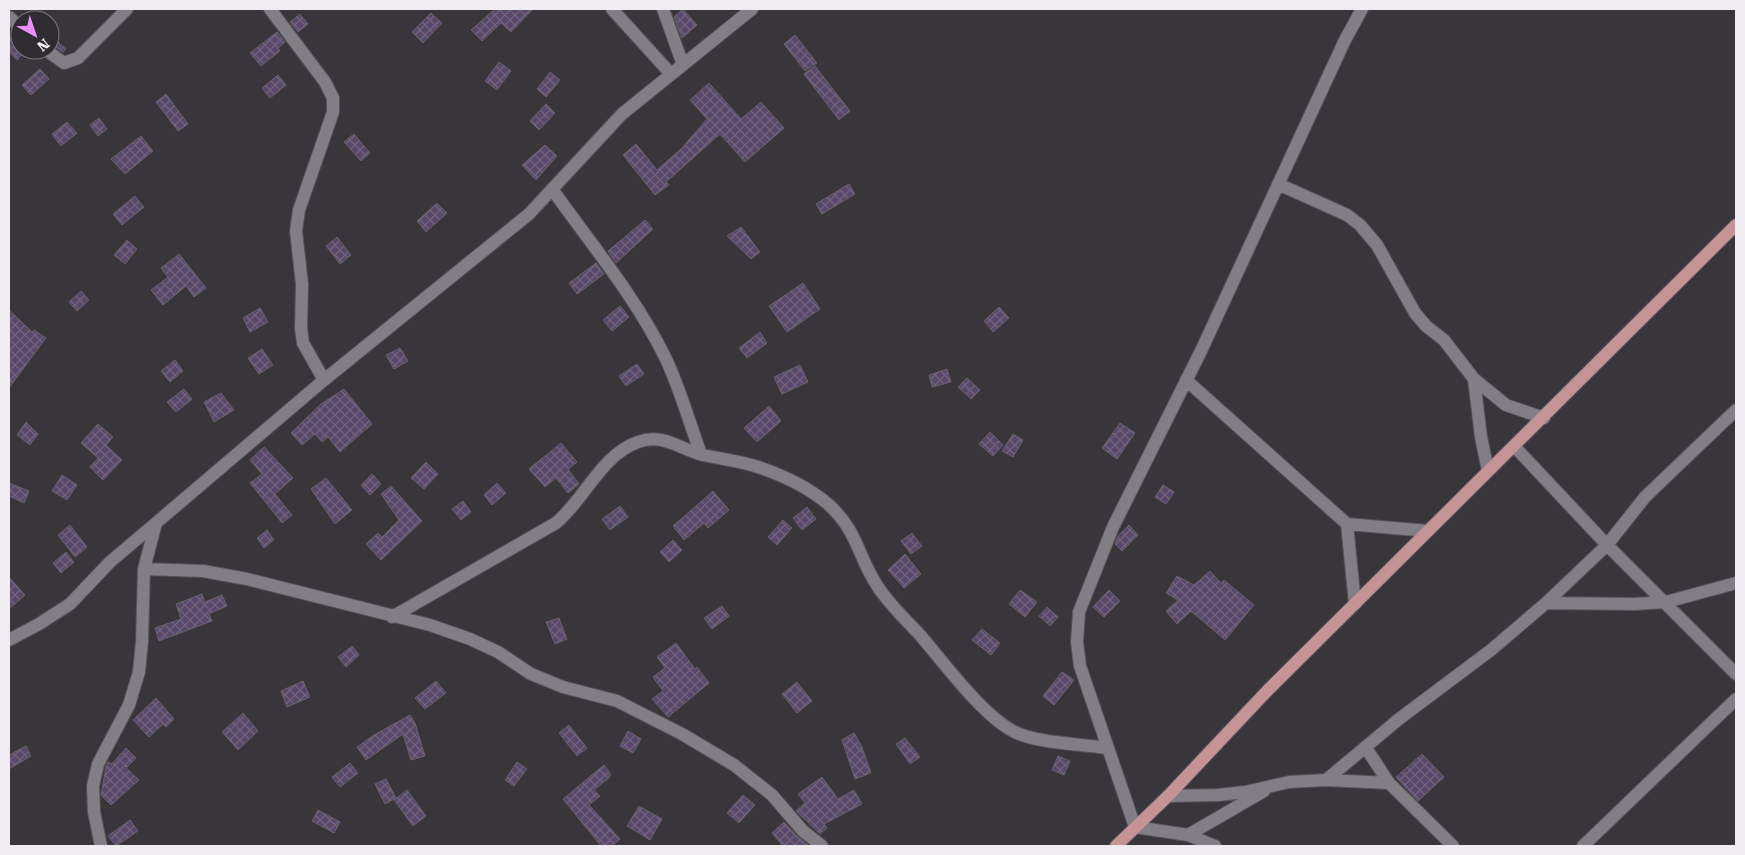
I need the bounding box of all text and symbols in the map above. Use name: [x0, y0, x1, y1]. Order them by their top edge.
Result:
north arrow: [10, 10, 60, 60]
text: N: [34, 35, 53, 55]

